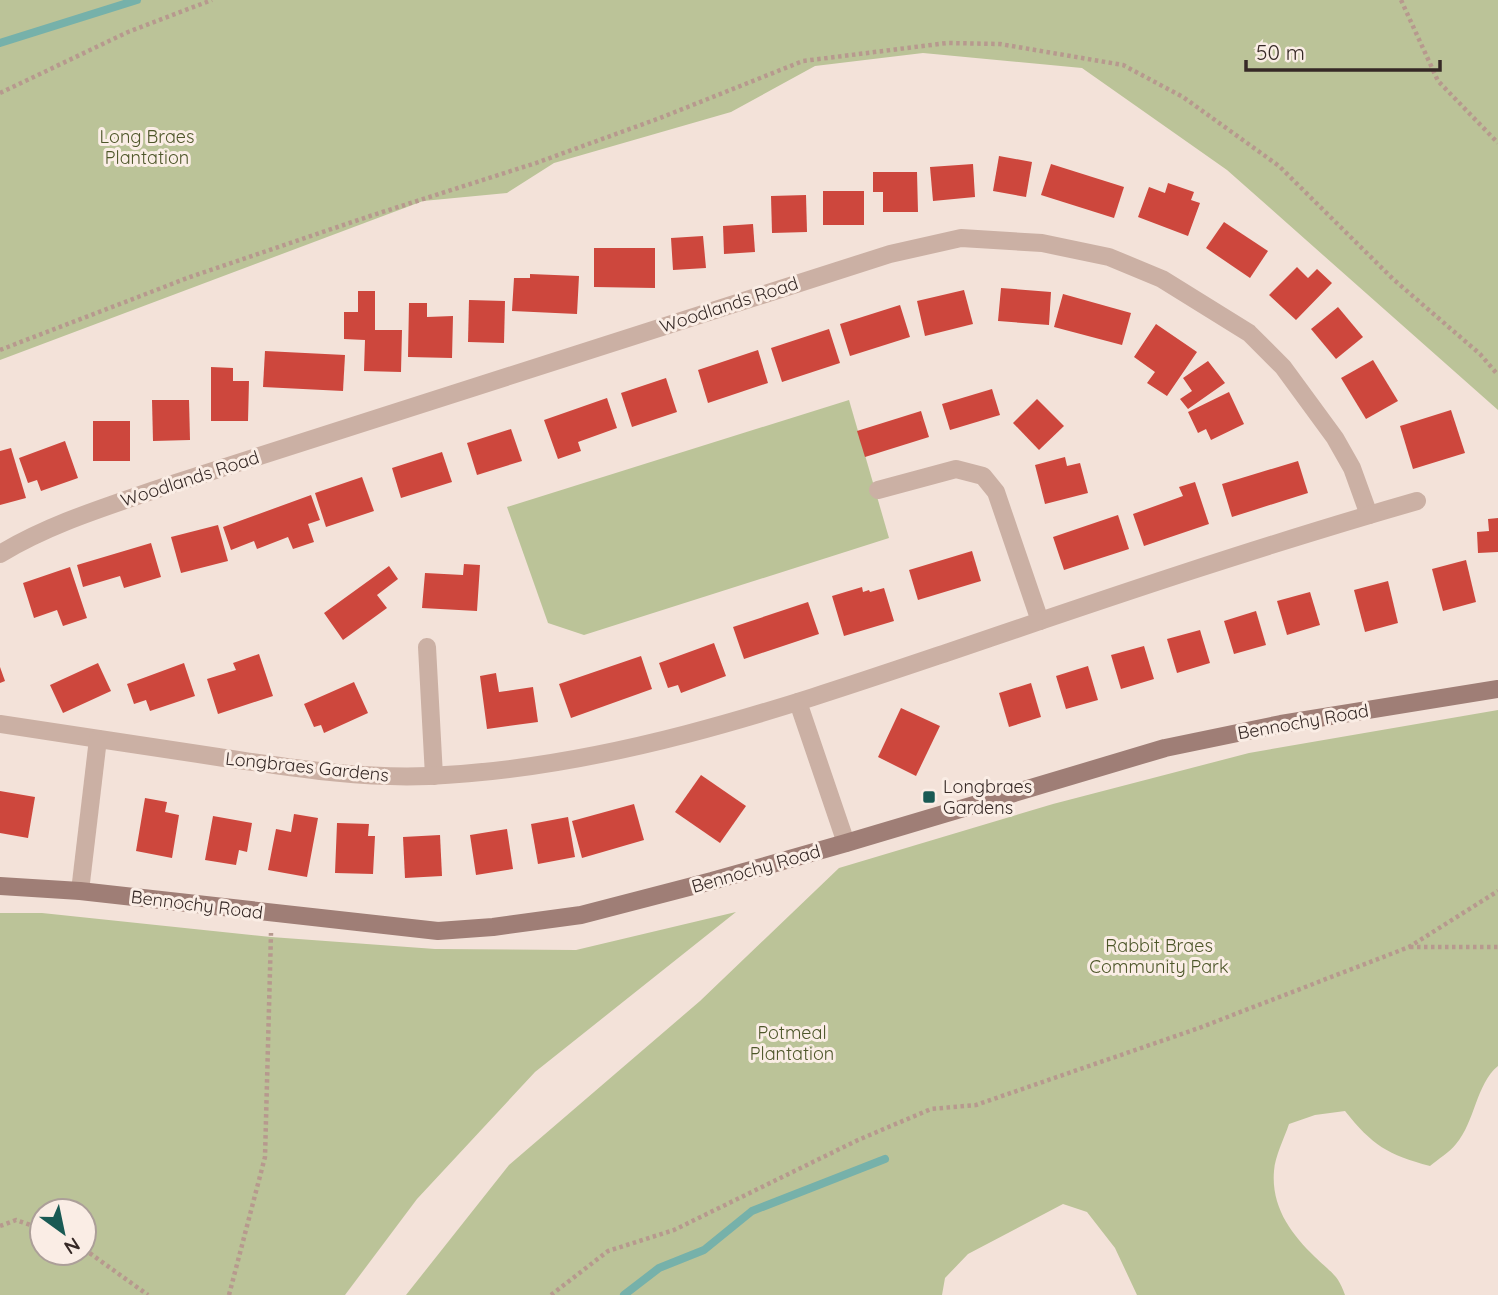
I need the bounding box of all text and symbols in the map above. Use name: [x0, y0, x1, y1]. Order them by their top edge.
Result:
scale bar: [1246, 28, 1440, 72]
text: 50 m: [1256, 39, 1305, 65]
park label: Long Braes Plantation: [100, 125, 194, 169]
street label: Woodlands Road: [657, 271, 801, 338]
street label: Woodlands Road: [118, 445, 262, 512]
street label: Bennochy Road: [1236, 699, 1370, 744]
street label: Longbraes Gardens: [224, 746, 390, 787]
place label: Longbraes Gardens: [943, 775, 1032, 819]
marker: Longbraes Gardens: [921, 789, 937, 805]
street label: Bennochy Road: [689, 839, 823, 898]
street label: Bennochy Road: [130, 885, 264, 924]
park label: Rabbit Braes Community Park: [1089, 934, 1229, 978]
park label: Potmeal Plantation: [750, 1021, 834, 1065]
north arrow: [28, 1197, 98, 1267]
text: N: [60, 1232, 85, 1260]

